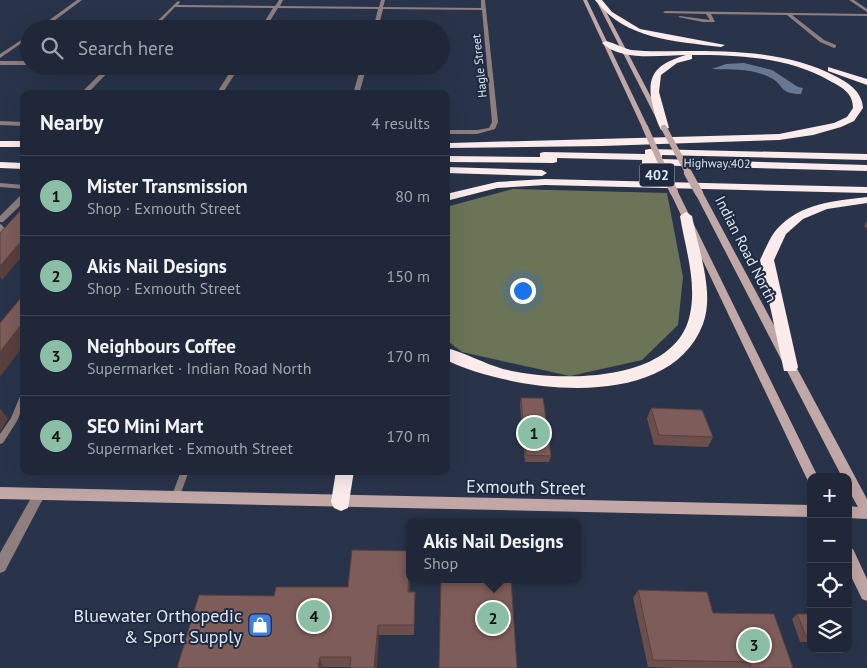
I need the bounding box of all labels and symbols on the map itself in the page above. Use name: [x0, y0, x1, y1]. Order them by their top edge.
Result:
street label: Hagle Street: [468, 33, 490, 99]
street label: Highway 402: [683, 155, 751, 171]
road number: 402: [640, 164, 674, 186]
street label: Indian Road North: [711, 193, 781, 305]
your location: [510, 278, 536, 304]
pin: 1: [518, 414, 550, 452]
street label: Exmouth Street: [466, 474, 586, 500]
pin: 4: [298, 597, 330, 635]
pin: 2: [477, 599, 509, 637]
place label: Bluewater Orthopedic & Sport Supply: [73, 604, 243, 648]
shop icon: Bluewater Orthopedic & Sport Supply: [247, 612, 273, 638]
pin: 3: [738, 626, 770, 664]

